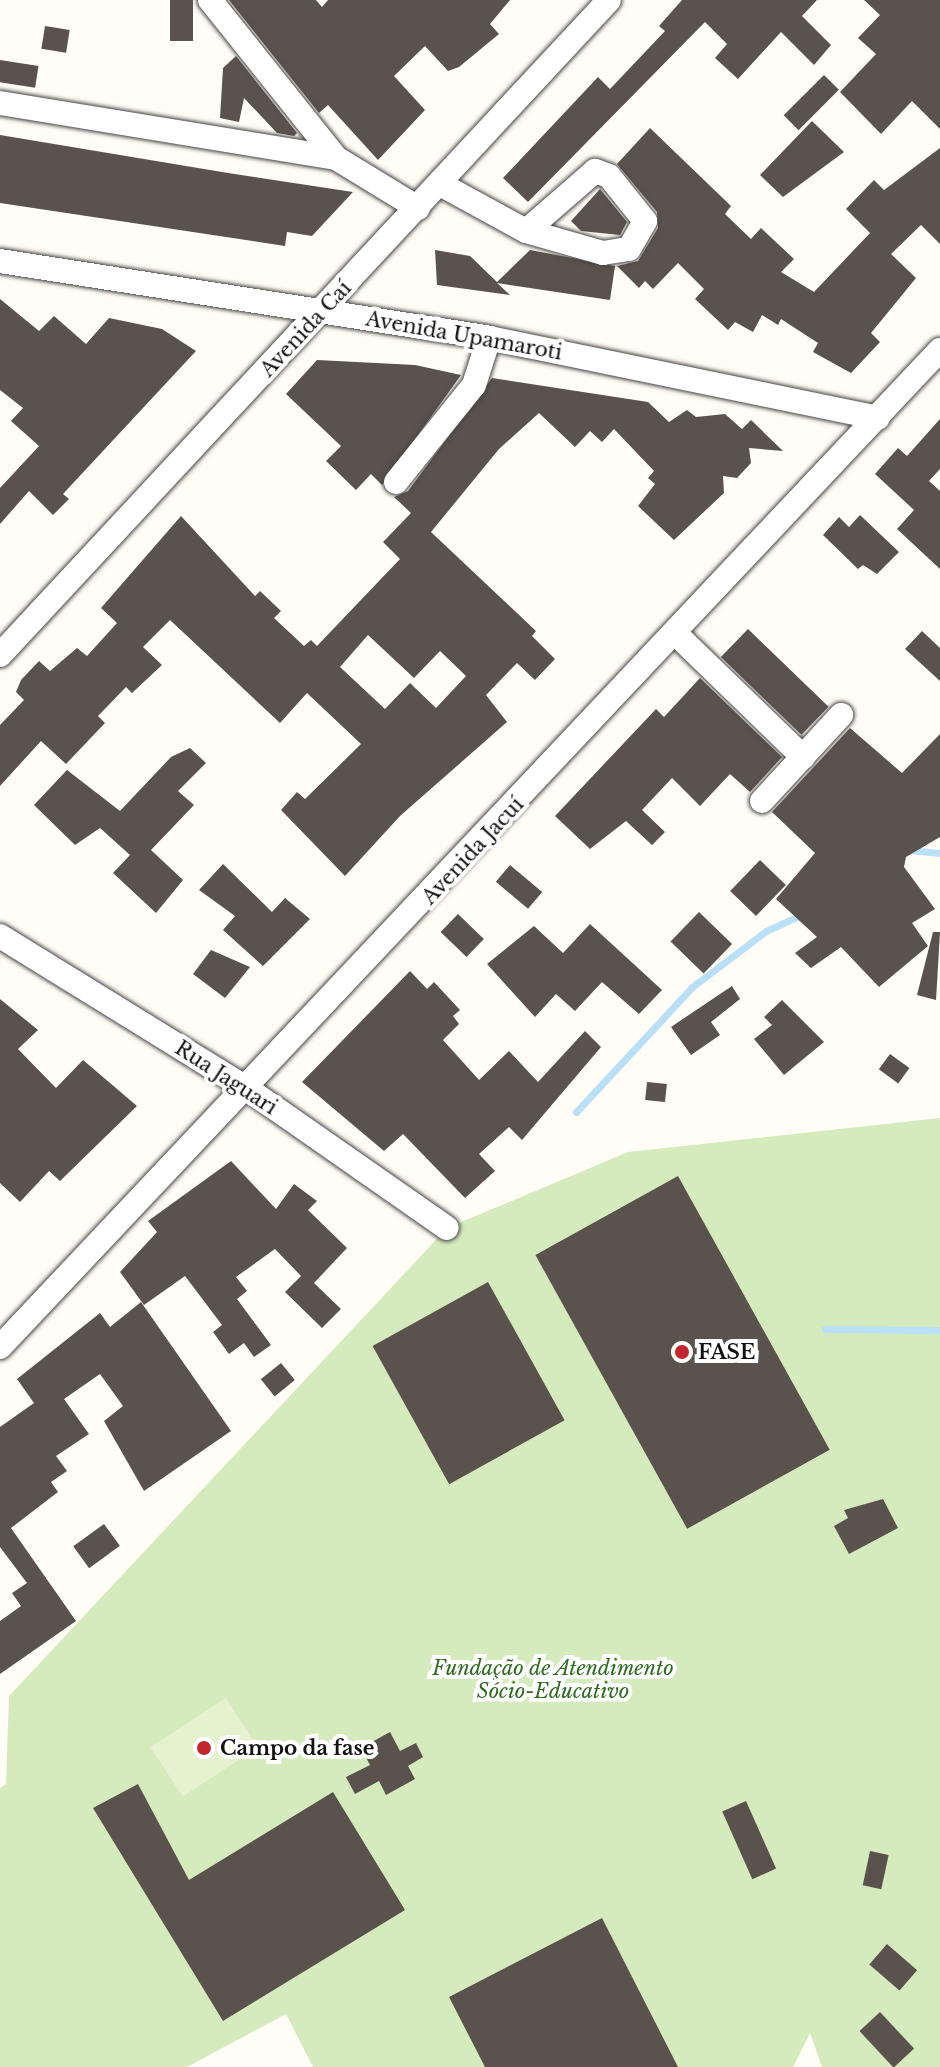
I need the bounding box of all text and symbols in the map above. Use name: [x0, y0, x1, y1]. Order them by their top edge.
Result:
street label: Avenida Caí: [255, 276, 357, 382]
street label: Avenida Upamaroti: [364, 307, 564, 365]
street label: Avenida Jacuí: [417, 792, 529, 910]
street label: Rua Jaguari: [170, 1036, 282, 1120]
place label: FASE: [698, 1340, 755, 1364]
marker: FASE: [673, 1343, 691, 1361]
park label: Fundação de Atendimento Sócio-Educativo: [432, 1656, 674, 1703]
place label: Campo da fase: [220, 1736, 375, 1760]
marker: Campo da fase: [195, 1739, 213, 1757]

